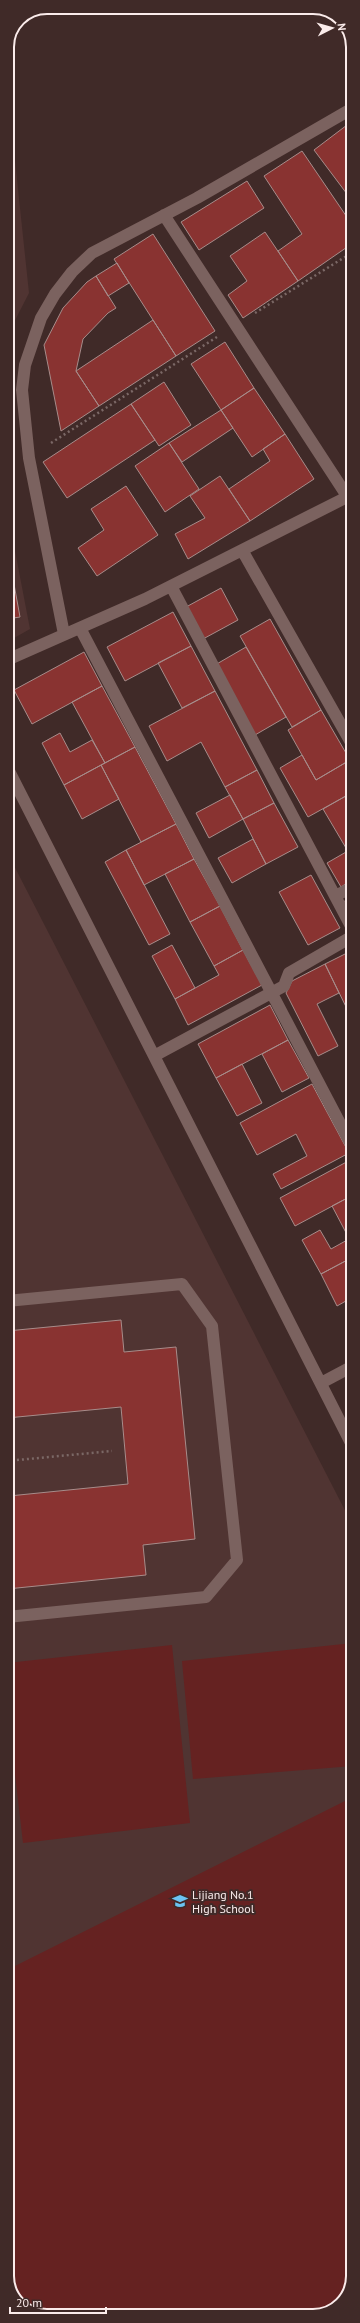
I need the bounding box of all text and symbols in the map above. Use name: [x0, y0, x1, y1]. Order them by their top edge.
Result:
north arrow: [312, 8, 352, 48]
text: N: [335, 23, 349, 31]
place label: Lijiang No.1 High School: [192, 1887, 255, 1916]
school or university icon: Lijiang No.1 High School: [171, 1892, 189, 1910]
scale bar: [10, 2289, 106, 2315]
text: 20 m: [16, 2295, 42, 2310]

